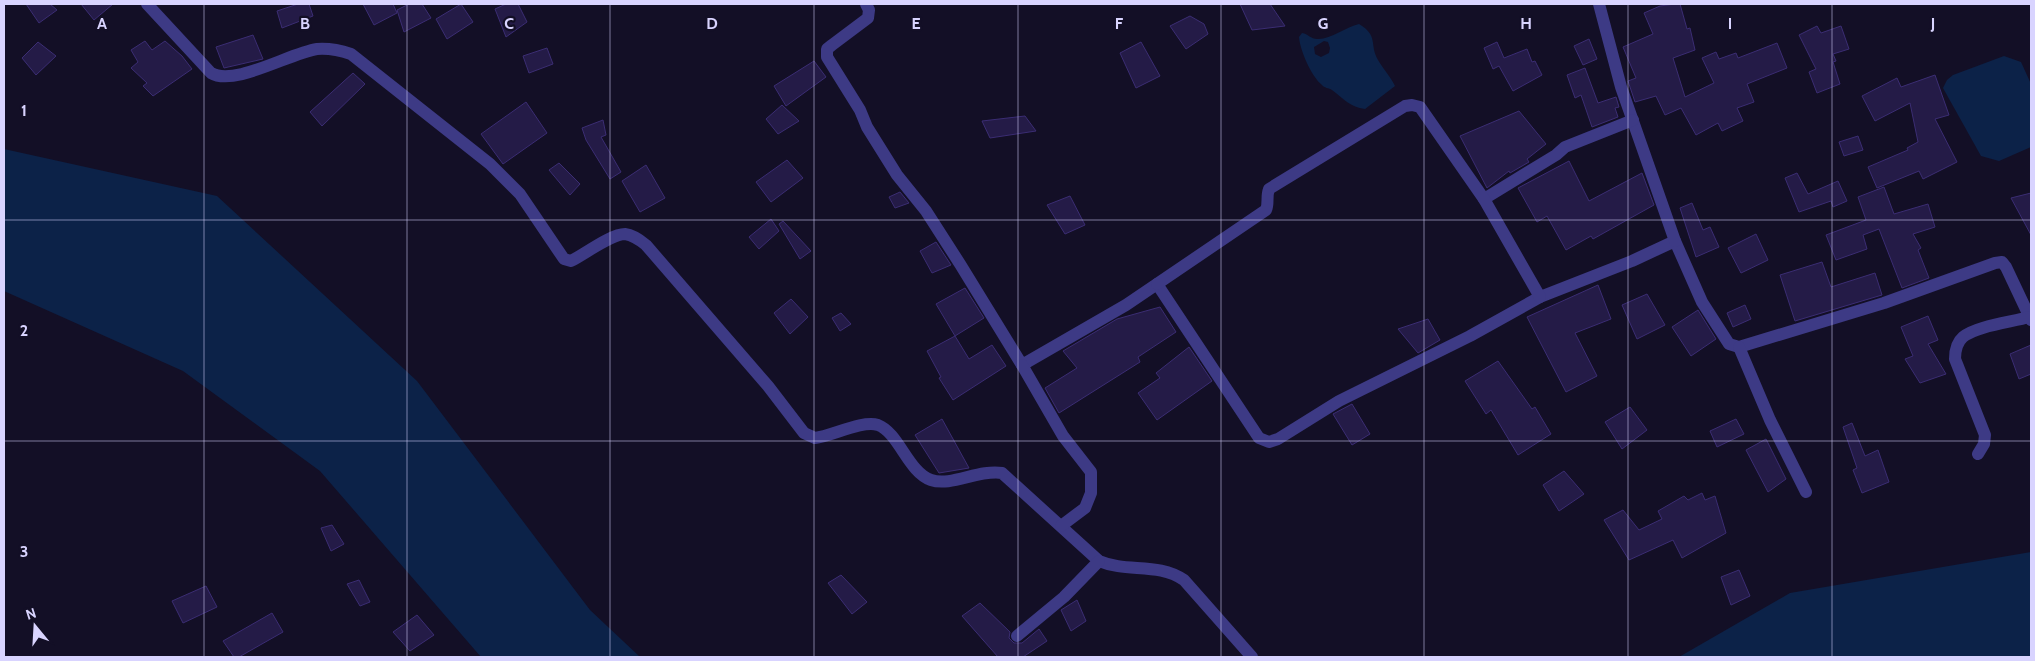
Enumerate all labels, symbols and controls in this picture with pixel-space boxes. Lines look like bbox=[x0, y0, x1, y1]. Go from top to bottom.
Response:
text: A bbox=[97, 14, 107, 33]
text: B bbox=[300, 14, 310, 33]
text: C bbox=[504, 14, 514, 33]
text: D bbox=[706, 14, 718, 33]
text: E bbox=[911, 14, 921, 33]
text: F bbox=[1115, 14, 1124, 33]
text: G bbox=[1318, 14, 1328, 33]
text: H bbox=[1520, 14, 1532, 33]
text: I bbox=[1728, 14, 1732, 33]
text: J bbox=[1930, 14, 1935, 33]
text: 1 bbox=[21, 101, 27, 120]
text: 2 bbox=[20, 321, 28, 340]
text: 3 bbox=[20, 542, 28, 561]
north arrow bbox=[10, 601, 60, 651]
text: N bbox=[23, 604, 38, 624]

